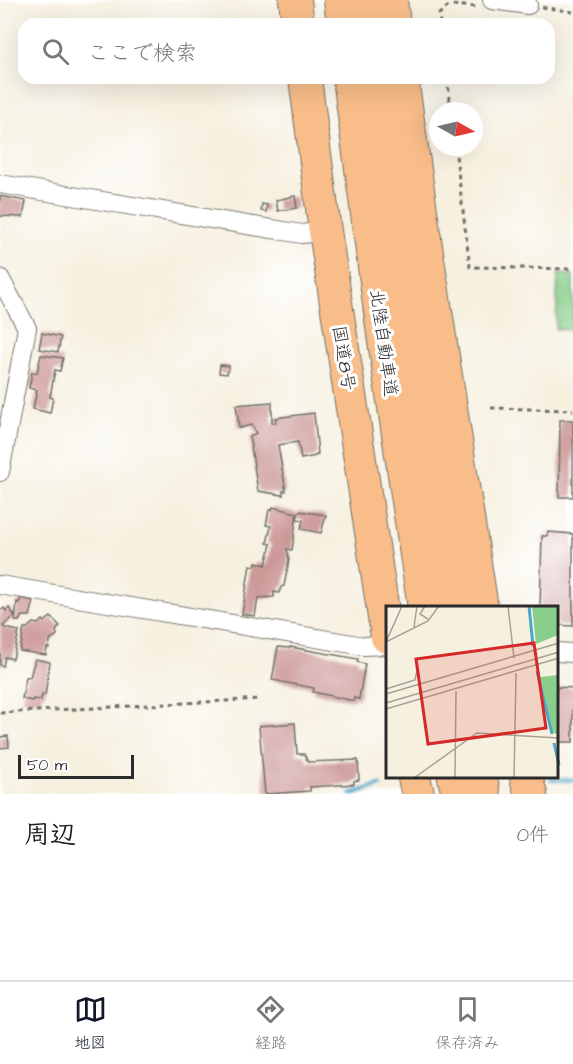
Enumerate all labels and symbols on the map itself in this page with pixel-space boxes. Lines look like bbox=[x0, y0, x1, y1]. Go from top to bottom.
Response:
north arrow bbox=[429, 102, 483, 156]
street label: 北陸自動車道 bbox=[364, 288, 403, 398]
street label: 国道8号 bbox=[326, 324, 361, 392]
inset map bbox=[386, 606, 558, 779]
scale bar bbox=[18, 752, 134, 780]

